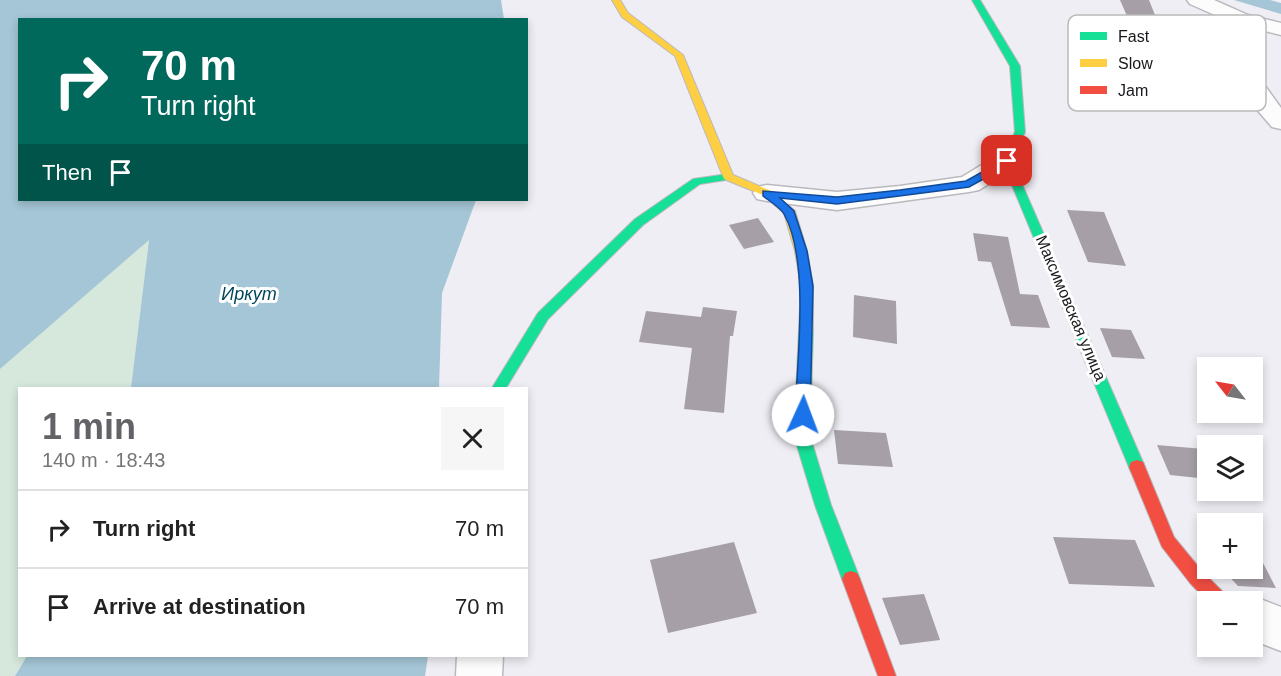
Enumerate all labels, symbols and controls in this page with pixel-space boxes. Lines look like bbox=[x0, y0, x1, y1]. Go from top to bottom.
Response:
legend bbox=[1068, 15, 1266, 111]
text: Fast bbox=[1118, 28, 1150, 45]
icon: right bbox=[42, 42, 120, 120]
text: 70 m bbox=[141, 42, 237, 89]
text: Slow bbox=[1118, 55, 1153, 72]
text: Jam bbox=[1118, 82, 1148, 99]
text: Turn right bbox=[141, 91, 256, 121]
pin bbox=[981, 135, 1032, 186]
icon: arrive bbox=[990, 144, 1023, 177]
icon: arrive bbox=[104, 156, 137, 189]
text: Then bbox=[42, 160, 92, 185]
street label: Максимовская улица bbox=[1033, 233, 1109, 383]
water label: Иркут bbox=[221, 284, 277, 304]
north arrow bbox=[1197, 357, 1263, 423]
map controls bbox=[1197, 357, 1263, 657]
position arrow bbox=[771, 383, 835, 447]
text: 1 min bbox=[42, 406, 136, 447]
button: close bbox=[441, 407, 504, 470]
button: layers bbox=[1197, 435, 1263, 501]
text: 140 m · 18:43 bbox=[42, 449, 165, 471]
icon: right bbox=[42, 513, 75, 546]
button: + bbox=[1197, 513, 1263, 579]
text: Turn right bbox=[93, 516, 195, 541]
text: 70 m bbox=[455, 516, 504, 541]
icon: arrive bbox=[42, 591, 75, 624]
button: − bbox=[1197, 591, 1263, 657]
text: Arrive at destination bbox=[93, 594, 306, 619]
text: 70 m bbox=[455, 594, 504, 619]

